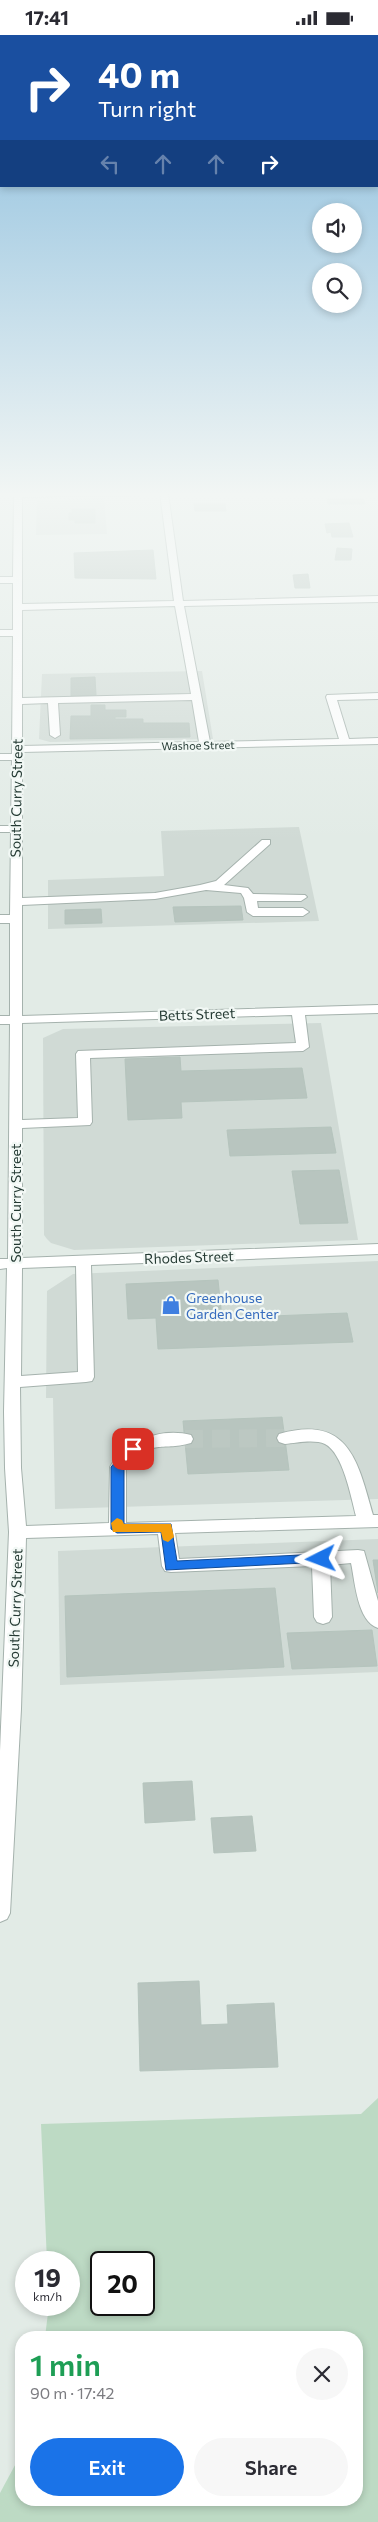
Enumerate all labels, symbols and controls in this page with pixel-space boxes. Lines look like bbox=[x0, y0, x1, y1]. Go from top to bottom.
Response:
text: 17:41 bbox=[25, 6, 69, 29]
text: 40 m bbox=[98, 52, 180, 95]
icon: right bbox=[15, 55, 80, 120]
text: Turn right bbox=[98, 95, 196, 122]
icon: left bbox=[96, 150, 124, 178]
icon: ahead bbox=[149, 150, 177, 178]
icon: ahead bbox=[202, 150, 230, 178]
icon: right bbox=[255, 150, 283, 178]
map controls bbox=[312, 203, 362, 313]
button: sound bbox=[312, 203, 362, 253]
button: search bbox=[312, 263, 362, 313]
street label: South Curry Street bbox=[6, 738, 26, 858]
street label: Washoe Street bbox=[161, 738, 235, 752]
street label: Betts Street bbox=[159, 1004, 236, 1024]
street label: South Curry Street bbox=[7, 1143, 24, 1262]
street label: Rhodes Street bbox=[144, 1247, 234, 1267]
place label: Greenhouse Garden Center bbox=[186, 1289, 279, 1322]
shop icon: Greenhouse Garden Center bbox=[160, 1294, 182, 1316]
pin bbox=[112, 1428, 154, 1470]
icon: arrive bbox=[119, 1435, 147, 1463]
position arrow bbox=[294, 1532, 346, 1584]
street label: South Curry Street bbox=[4, 1548, 26, 1668]
speed limit sign: 20 bbox=[90, 2251, 155, 2316]
text: 19 bbox=[34, 2262, 61, 2292]
text: km/h bbox=[33, 2289, 62, 2303]
text: 1 min bbox=[30, 2345, 101, 2382]
button: close bbox=[296, 2348, 348, 2400]
text: 90 m · 17:42 bbox=[30, 2383, 114, 2402]
button: Exit bbox=[30, 2438, 184, 2496]
button: Share bbox=[194, 2438, 348, 2496]

